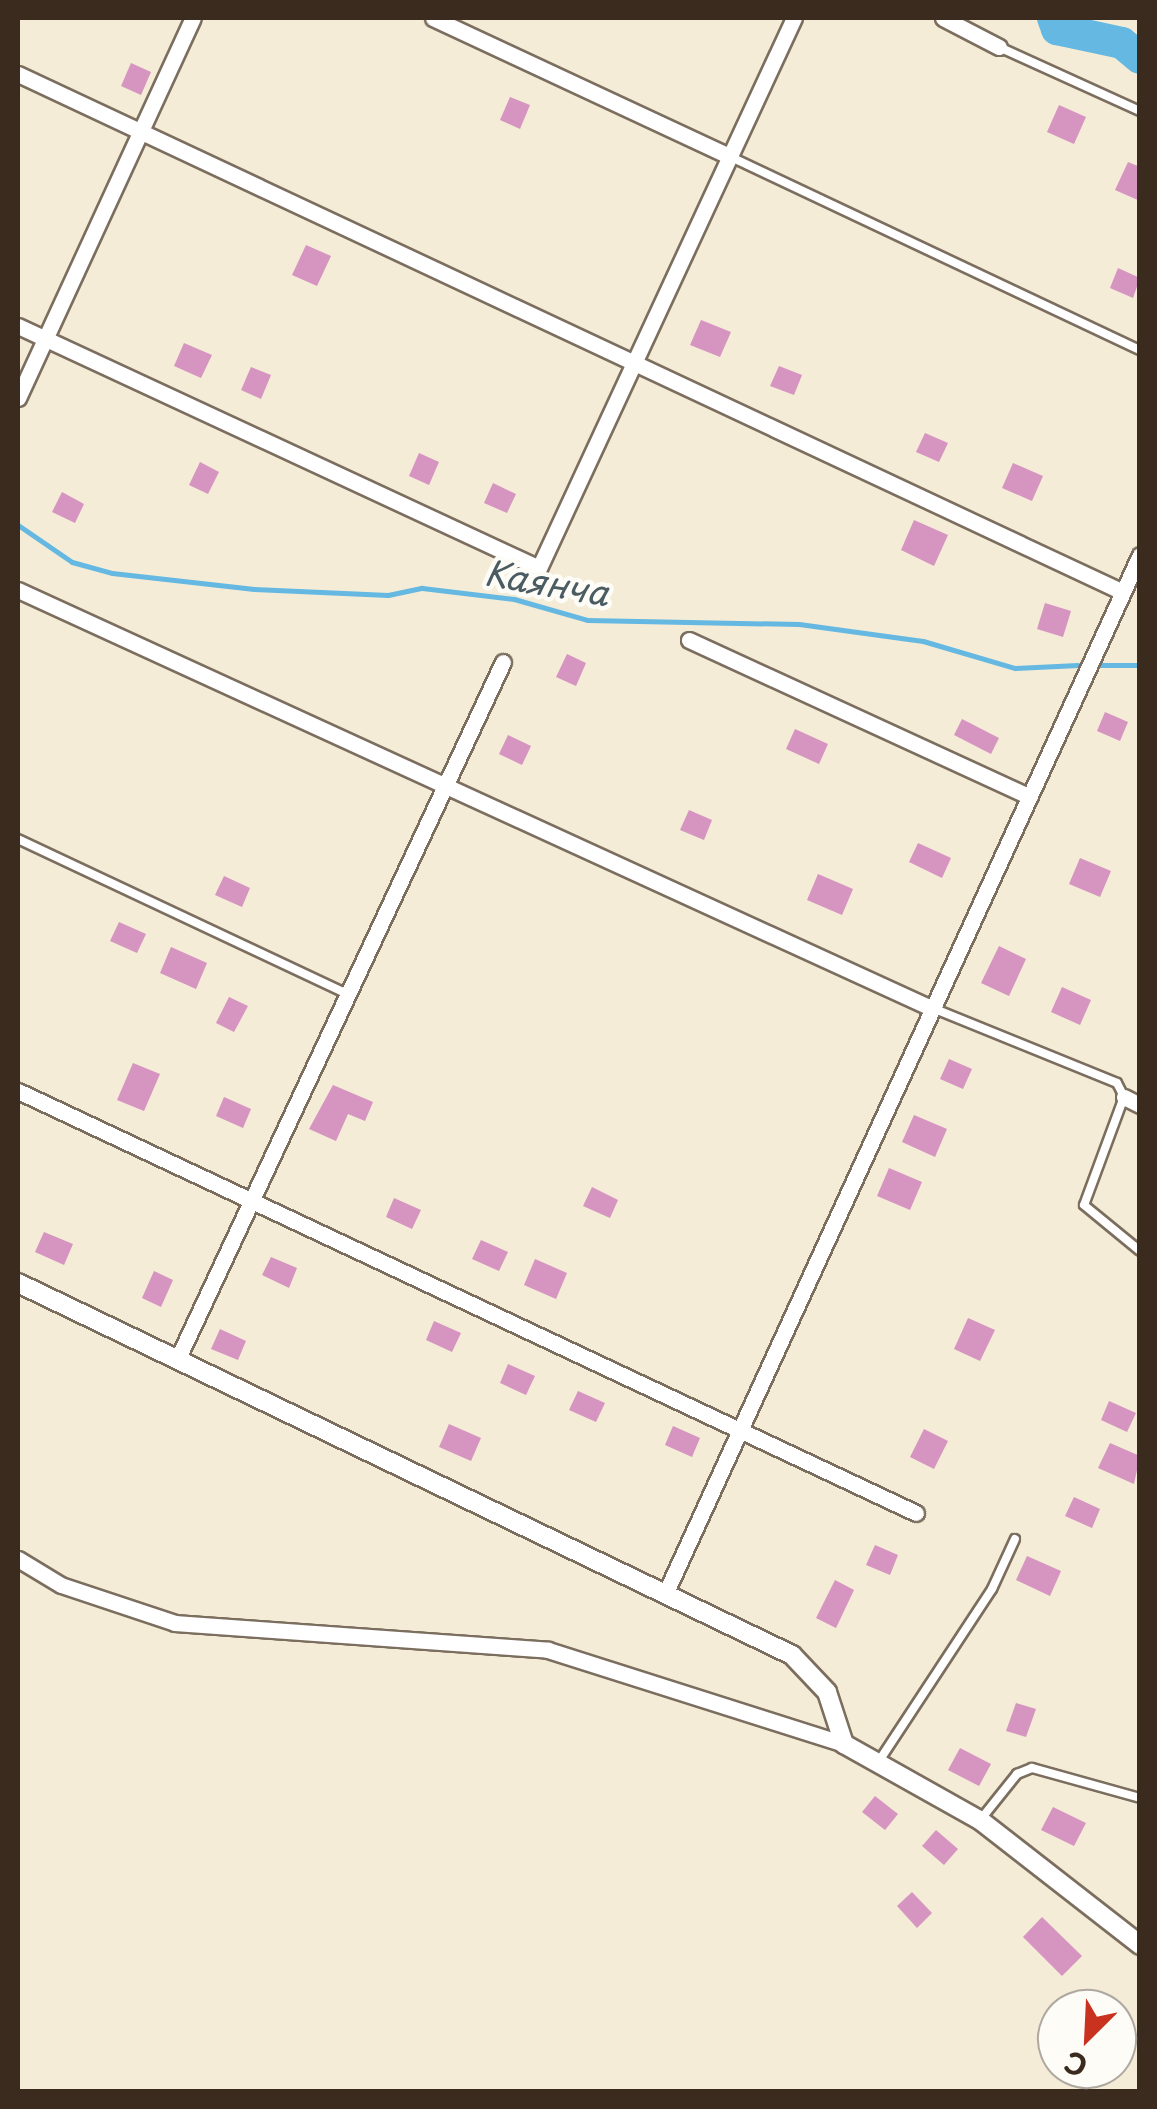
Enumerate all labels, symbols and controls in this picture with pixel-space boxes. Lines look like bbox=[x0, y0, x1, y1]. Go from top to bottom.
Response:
water label: Каянча bbox=[482, 550, 612, 614]
north arrow bbox=[1037, 1989, 1137, 2089]
text: С bbox=[1057, 2041, 1094, 2089]

